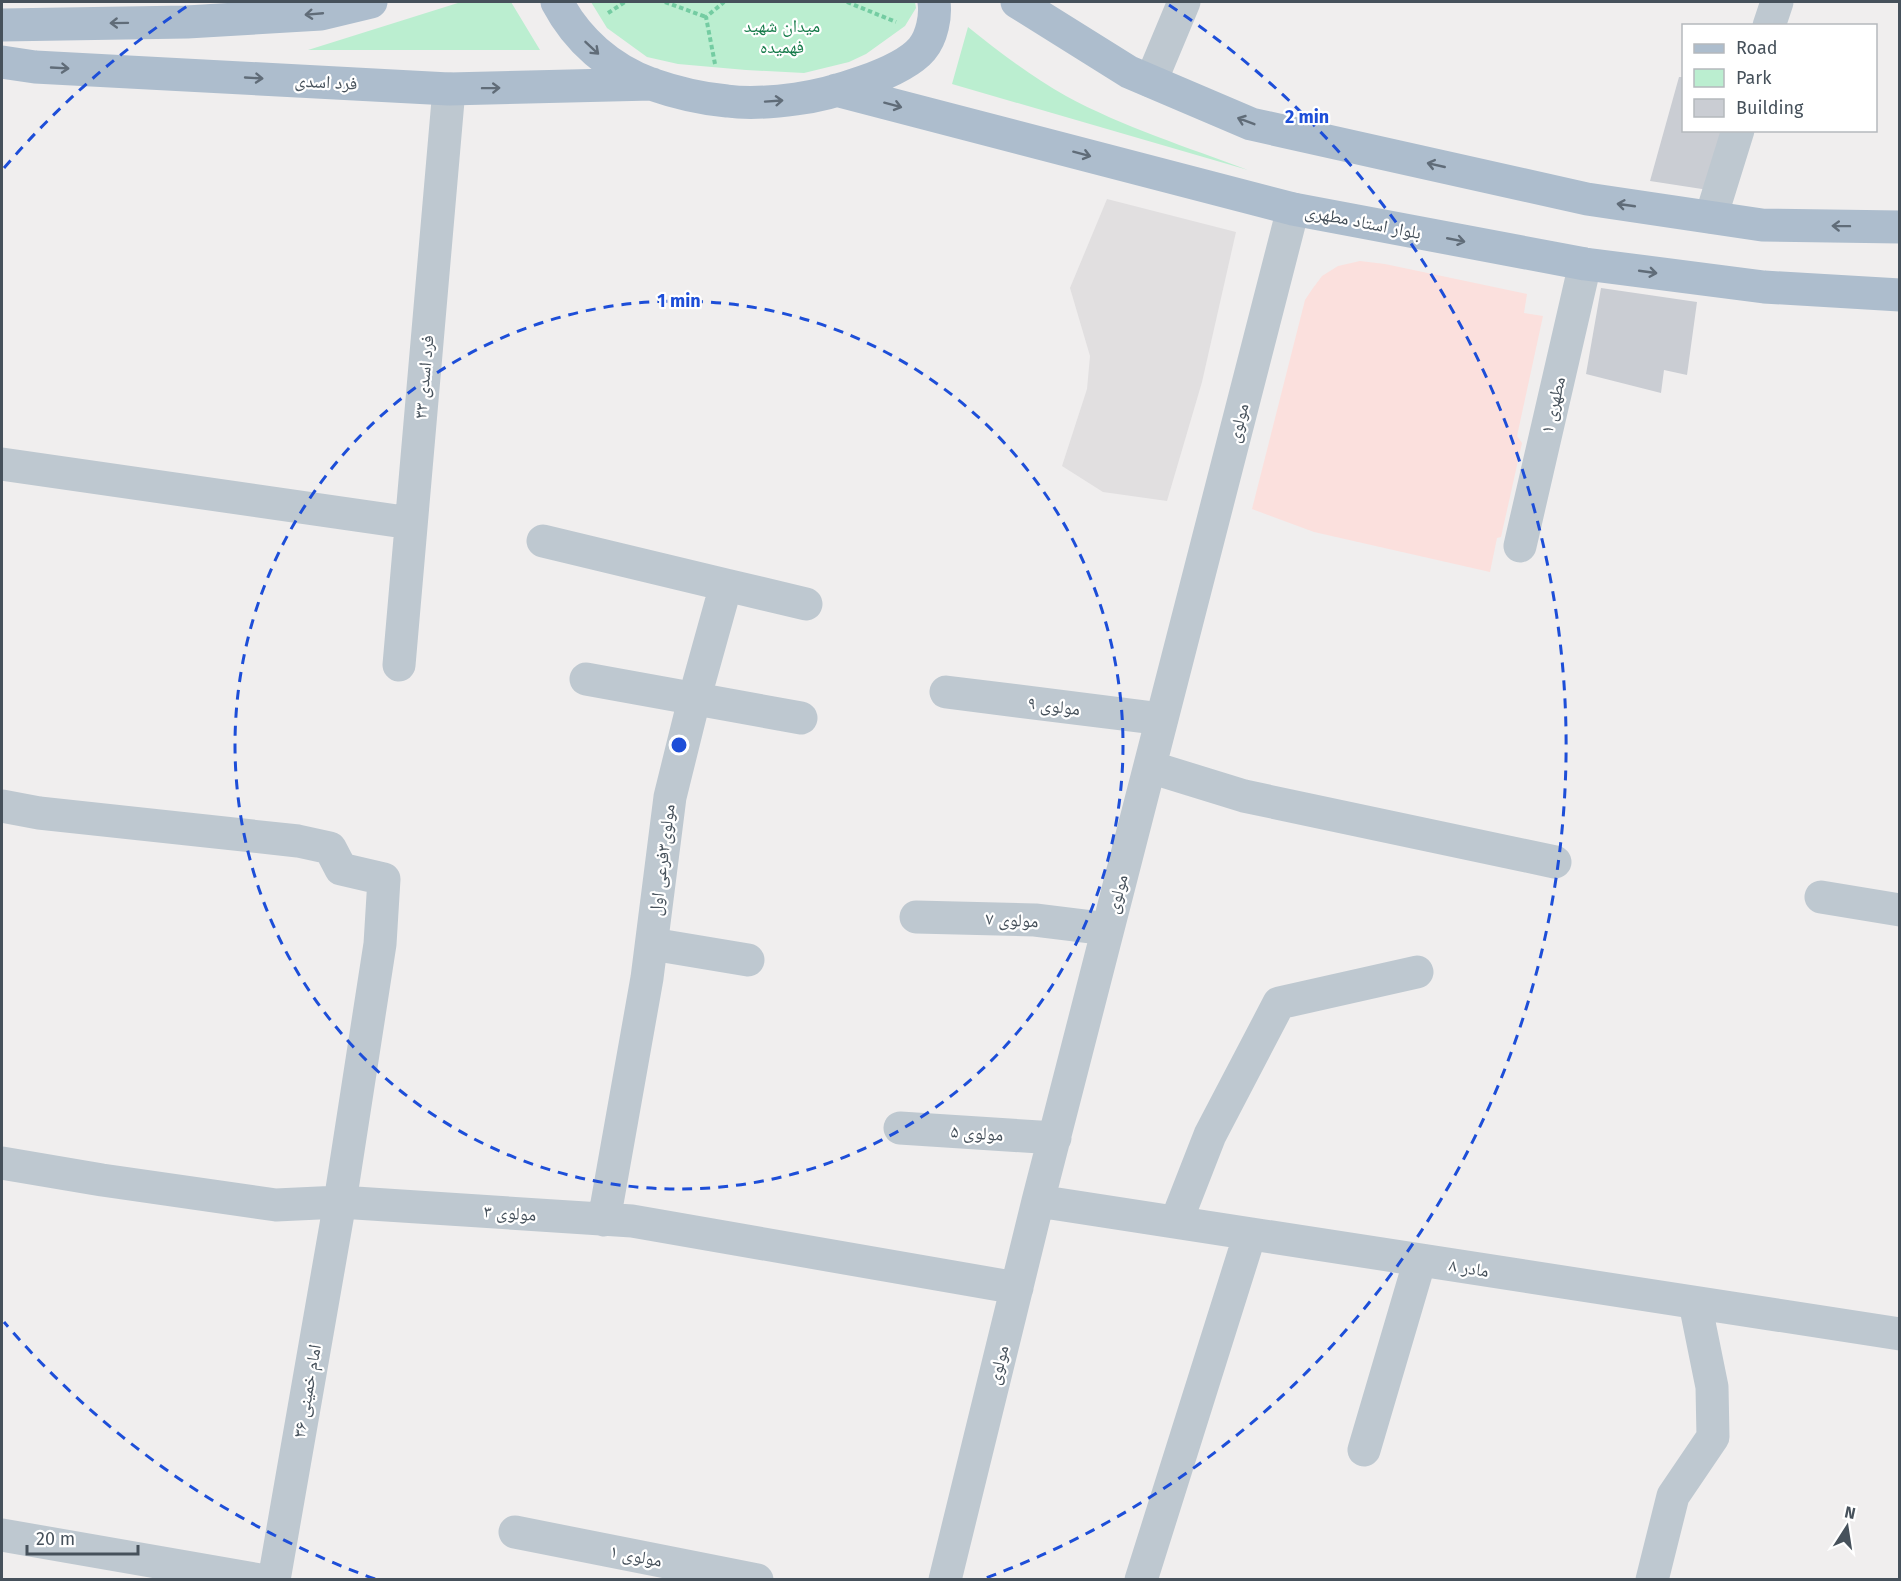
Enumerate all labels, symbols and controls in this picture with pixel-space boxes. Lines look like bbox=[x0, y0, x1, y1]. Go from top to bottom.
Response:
one-way arrow bbox=[305, 9, 324, 20]
park label: میدان شهید فهمیده bbox=[744, 15, 820, 58]
one-way arrow bbox=[110, 17, 130, 29]
legend bbox=[1682, 24, 1877, 132]
text: Road bbox=[1736, 37, 1778, 59]
one-way arrow bbox=[584, 41, 599, 55]
one-way arrow bbox=[49, 63, 69, 74]
text: Park bbox=[1736, 67, 1772, 89]
street label: فرد اسدی bbox=[294, 69, 358, 95]
one-way arrow bbox=[244, 73, 264, 84]
one-way arrow bbox=[481, 82, 501, 94]
one-way arrow bbox=[764, 95, 784, 106]
text: Building bbox=[1736, 97, 1804, 119]
one-way arrow bbox=[883, 99, 902, 111]
text: 2 min bbox=[1285, 106, 1329, 128]
one-way arrow bbox=[1237, 115, 1256, 126]
one-way arrow bbox=[1072, 149, 1091, 160]
one-way arrow bbox=[1426, 159, 1446, 170]
one-way arrow bbox=[1617, 199, 1637, 210]
street label: بلوار استاد مطهری bbox=[1303, 200, 1423, 244]
one-way arrow bbox=[1832, 220, 1852, 232]
one-way arrow bbox=[1445, 234, 1465, 245]
one-way arrow bbox=[1638, 267, 1657, 278]
text: 1 min bbox=[657, 290, 701, 312]
street label: فرد اسدی ۳۳ bbox=[409, 334, 439, 420]
street label: مطهری ۱ bbox=[1536, 374, 1570, 436]
street label: مولوی bbox=[1222, 401, 1254, 445]
street label: مولوی ۹ bbox=[1026, 692, 1082, 720]
centre of rings bbox=[669, 735, 689, 755]
street label: مولوی۳فرعی اول bbox=[644, 803, 680, 917]
street label: مولوی bbox=[1101, 872, 1133, 916]
street label: مولوی ۷ bbox=[985, 908, 1039, 932]
street label: مولوی ۵ bbox=[950, 1120, 1004, 1146]
street label: مولوی ۳ bbox=[483, 1200, 537, 1226]
street label: مادر ۸ bbox=[1448, 1254, 1490, 1282]
street label: امام خمینی ۳۶ bbox=[288, 1343, 327, 1440]
street label: مولوی bbox=[982, 1343, 1014, 1387]
north arrow bbox=[1817, 1497, 1877, 1557]
text: N bbox=[1843, 1502, 1857, 1523]
scale bar bbox=[27, 1518, 138, 1556]
text: 20 m bbox=[36, 1528, 75, 1550]
street label: مولوی ۱ bbox=[608, 1540, 664, 1572]

